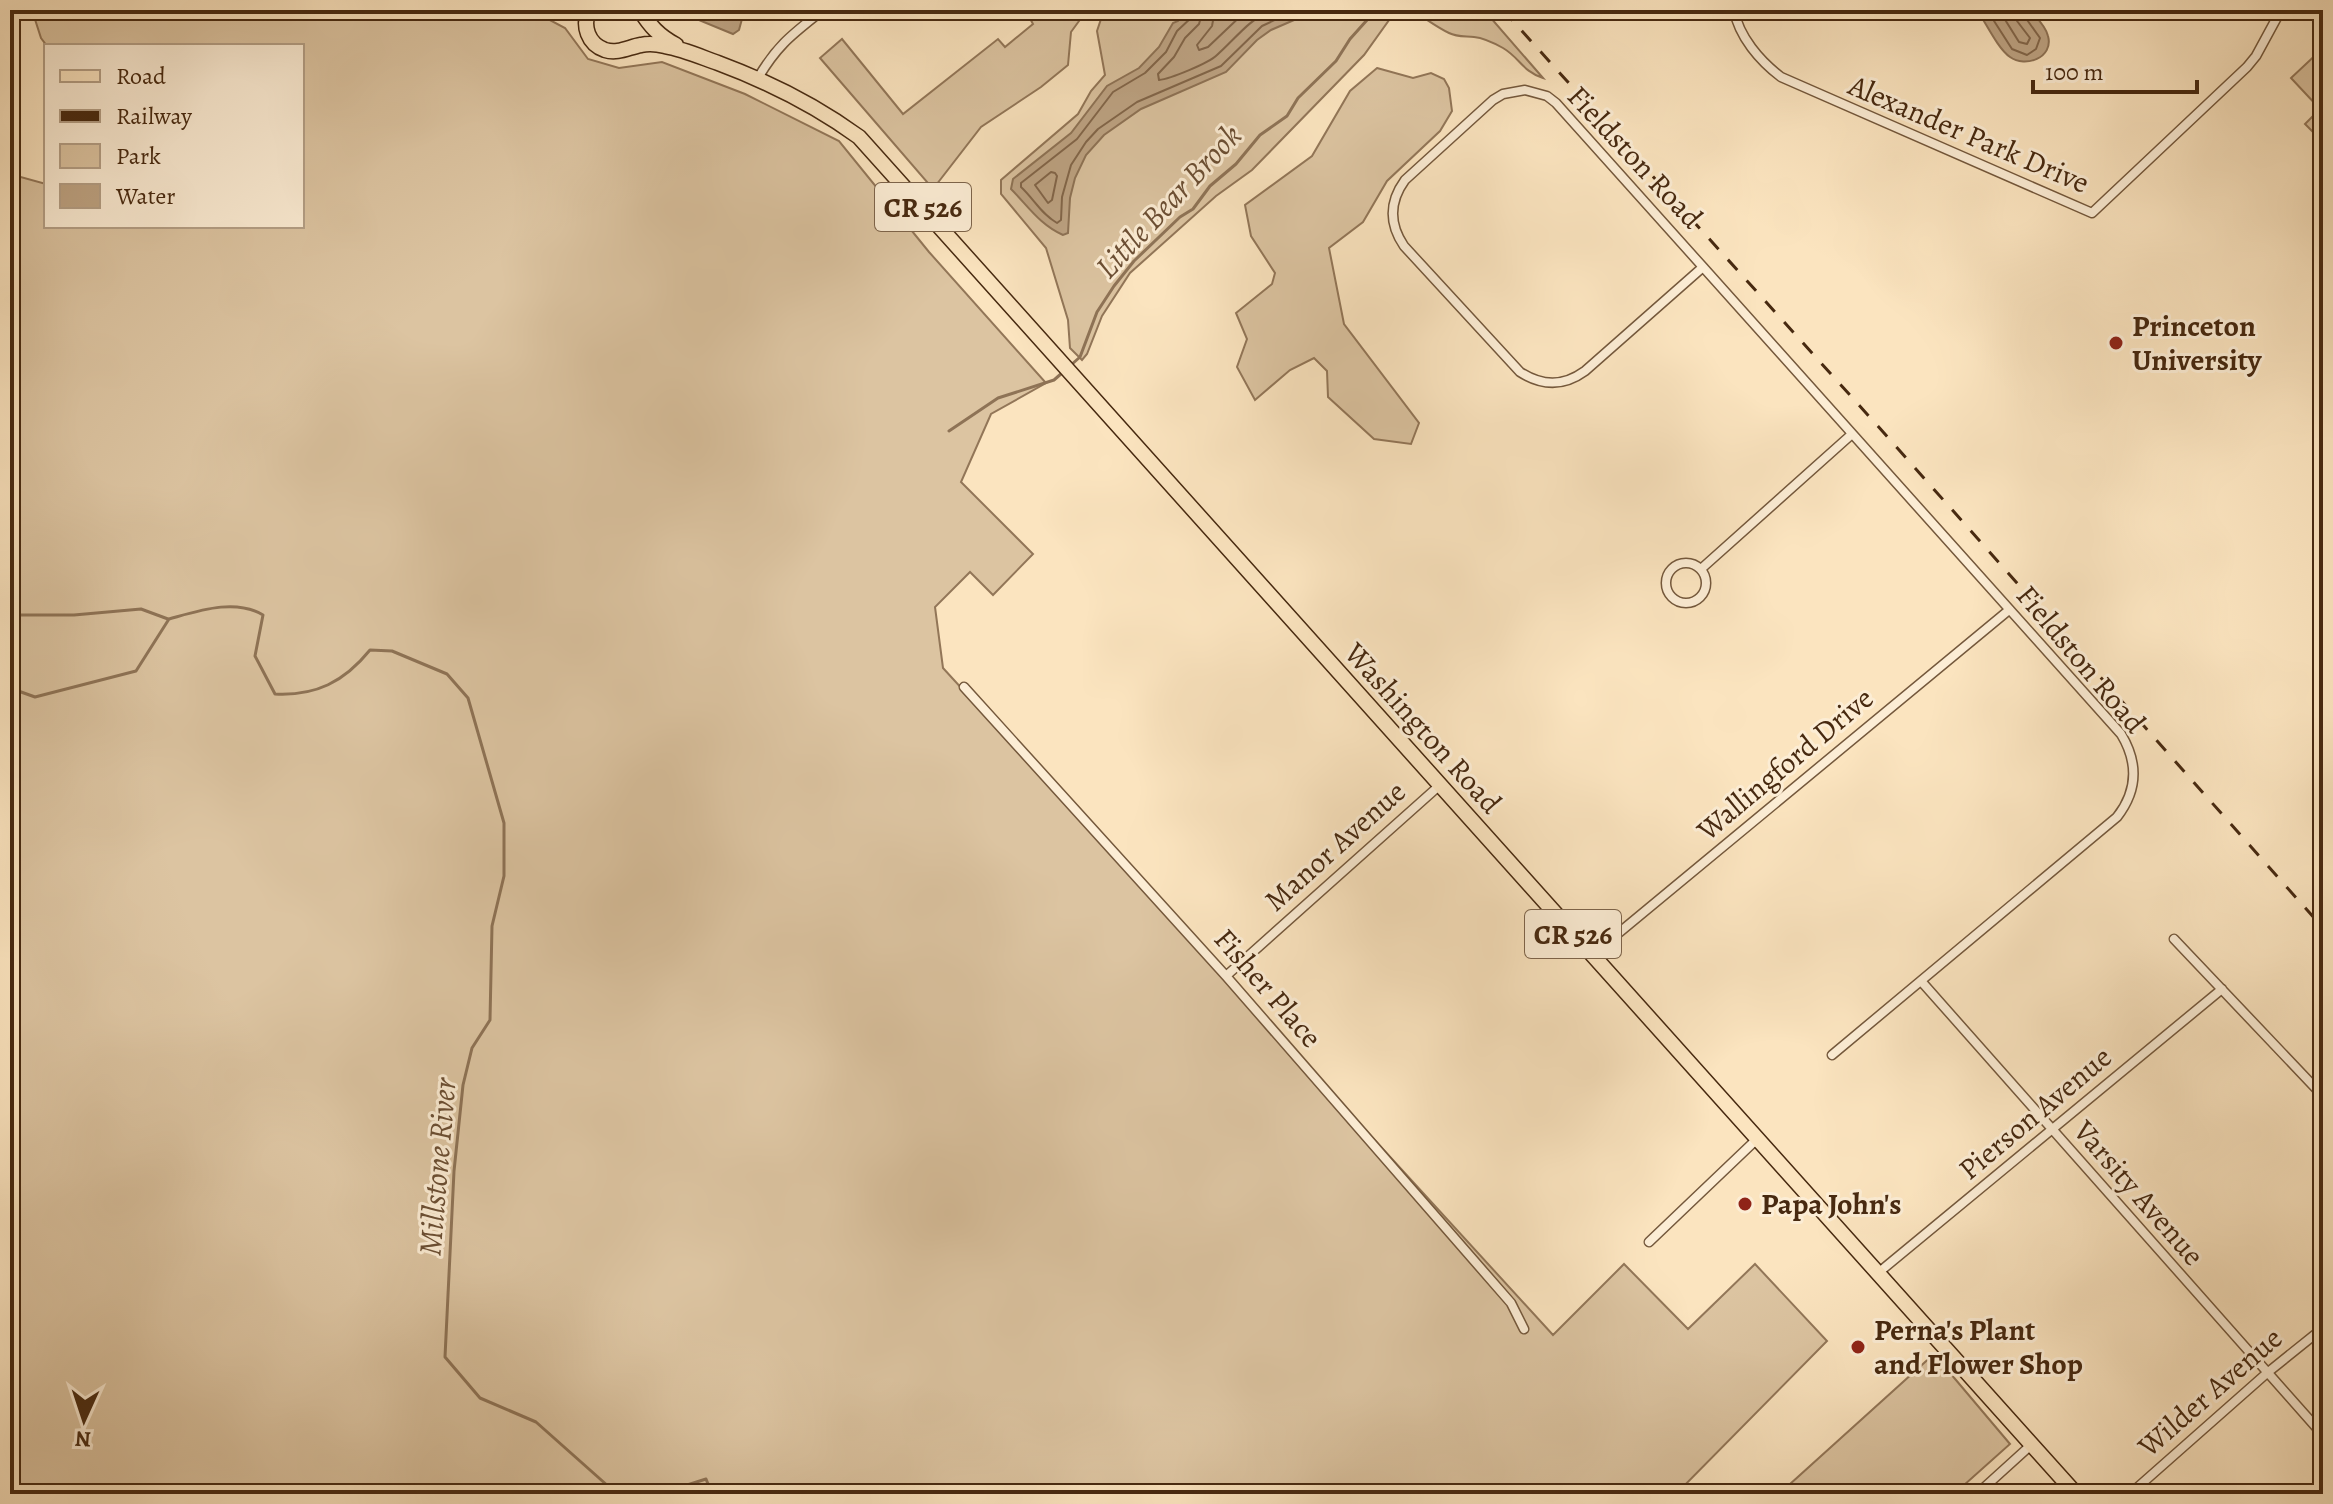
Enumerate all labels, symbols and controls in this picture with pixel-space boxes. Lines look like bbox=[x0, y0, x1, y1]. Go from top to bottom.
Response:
legend bbox=[44, 44, 304, 228]
scale bar bbox=[2033, 44, 2197, 94]
text: 100 m bbox=[2045, 56, 2104, 88]
text: Road bbox=[116, 60, 166, 92]
street label: Alexander Park Drive bbox=[1842, 65, 2095, 203]
street label: Fieldston Road bbox=[1558, 77, 1712, 238]
text: Railway bbox=[116, 100, 192, 132]
water label: Little Bear Brook bbox=[1085, 114, 1251, 288]
text: Park bbox=[116, 140, 161, 172]
text: Water bbox=[115, 180, 176, 212]
road number: CR 526 bbox=[875, 183, 971, 231]
place label: Princeton University bbox=[2132, 306, 2263, 380]
marker: Princeton University bbox=[2107, 334, 2125, 352]
street label: Fieldston Road bbox=[2007, 576, 2155, 742]
street label: Washington Road bbox=[1335, 633, 1511, 823]
street label: Wallingford Drive bbox=[1688, 678, 1882, 850]
street label: Manor Avenue bbox=[1256, 772, 1414, 920]
road number: CR 526 bbox=[1525, 910, 1621, 958]
street label: Fisher Place bbox=[1205, 920, 1331, 1056]
street label: Pierson Avenue bbox=[1950, 1037, 2120, 1189]
water label: Millstone River bbox=[407, 1076, 467, 1258]
street label: Varsity Avenue bbox=[2064, 1111, 2213, 1274]
place label: Papa John's bbox=[1761, 1184, 1901, 1224]
marker: Papa John's bbox=[1736, 1195, 1754, 1213]
place label: Perna's Plant and Flower Shop bbox=[1874, 1310, 2083, 1384]
street label: Wilder Avenue bbox=[2129, 1318, 2291, 1466]
marker: Perna's Plant and Flower Shop bbox=[1849, 1338, 1867, 1356]
north arrow bbox=[44, 1380, 124, 1460]
text: N bbox=[74, 1424, 92, 1454]

